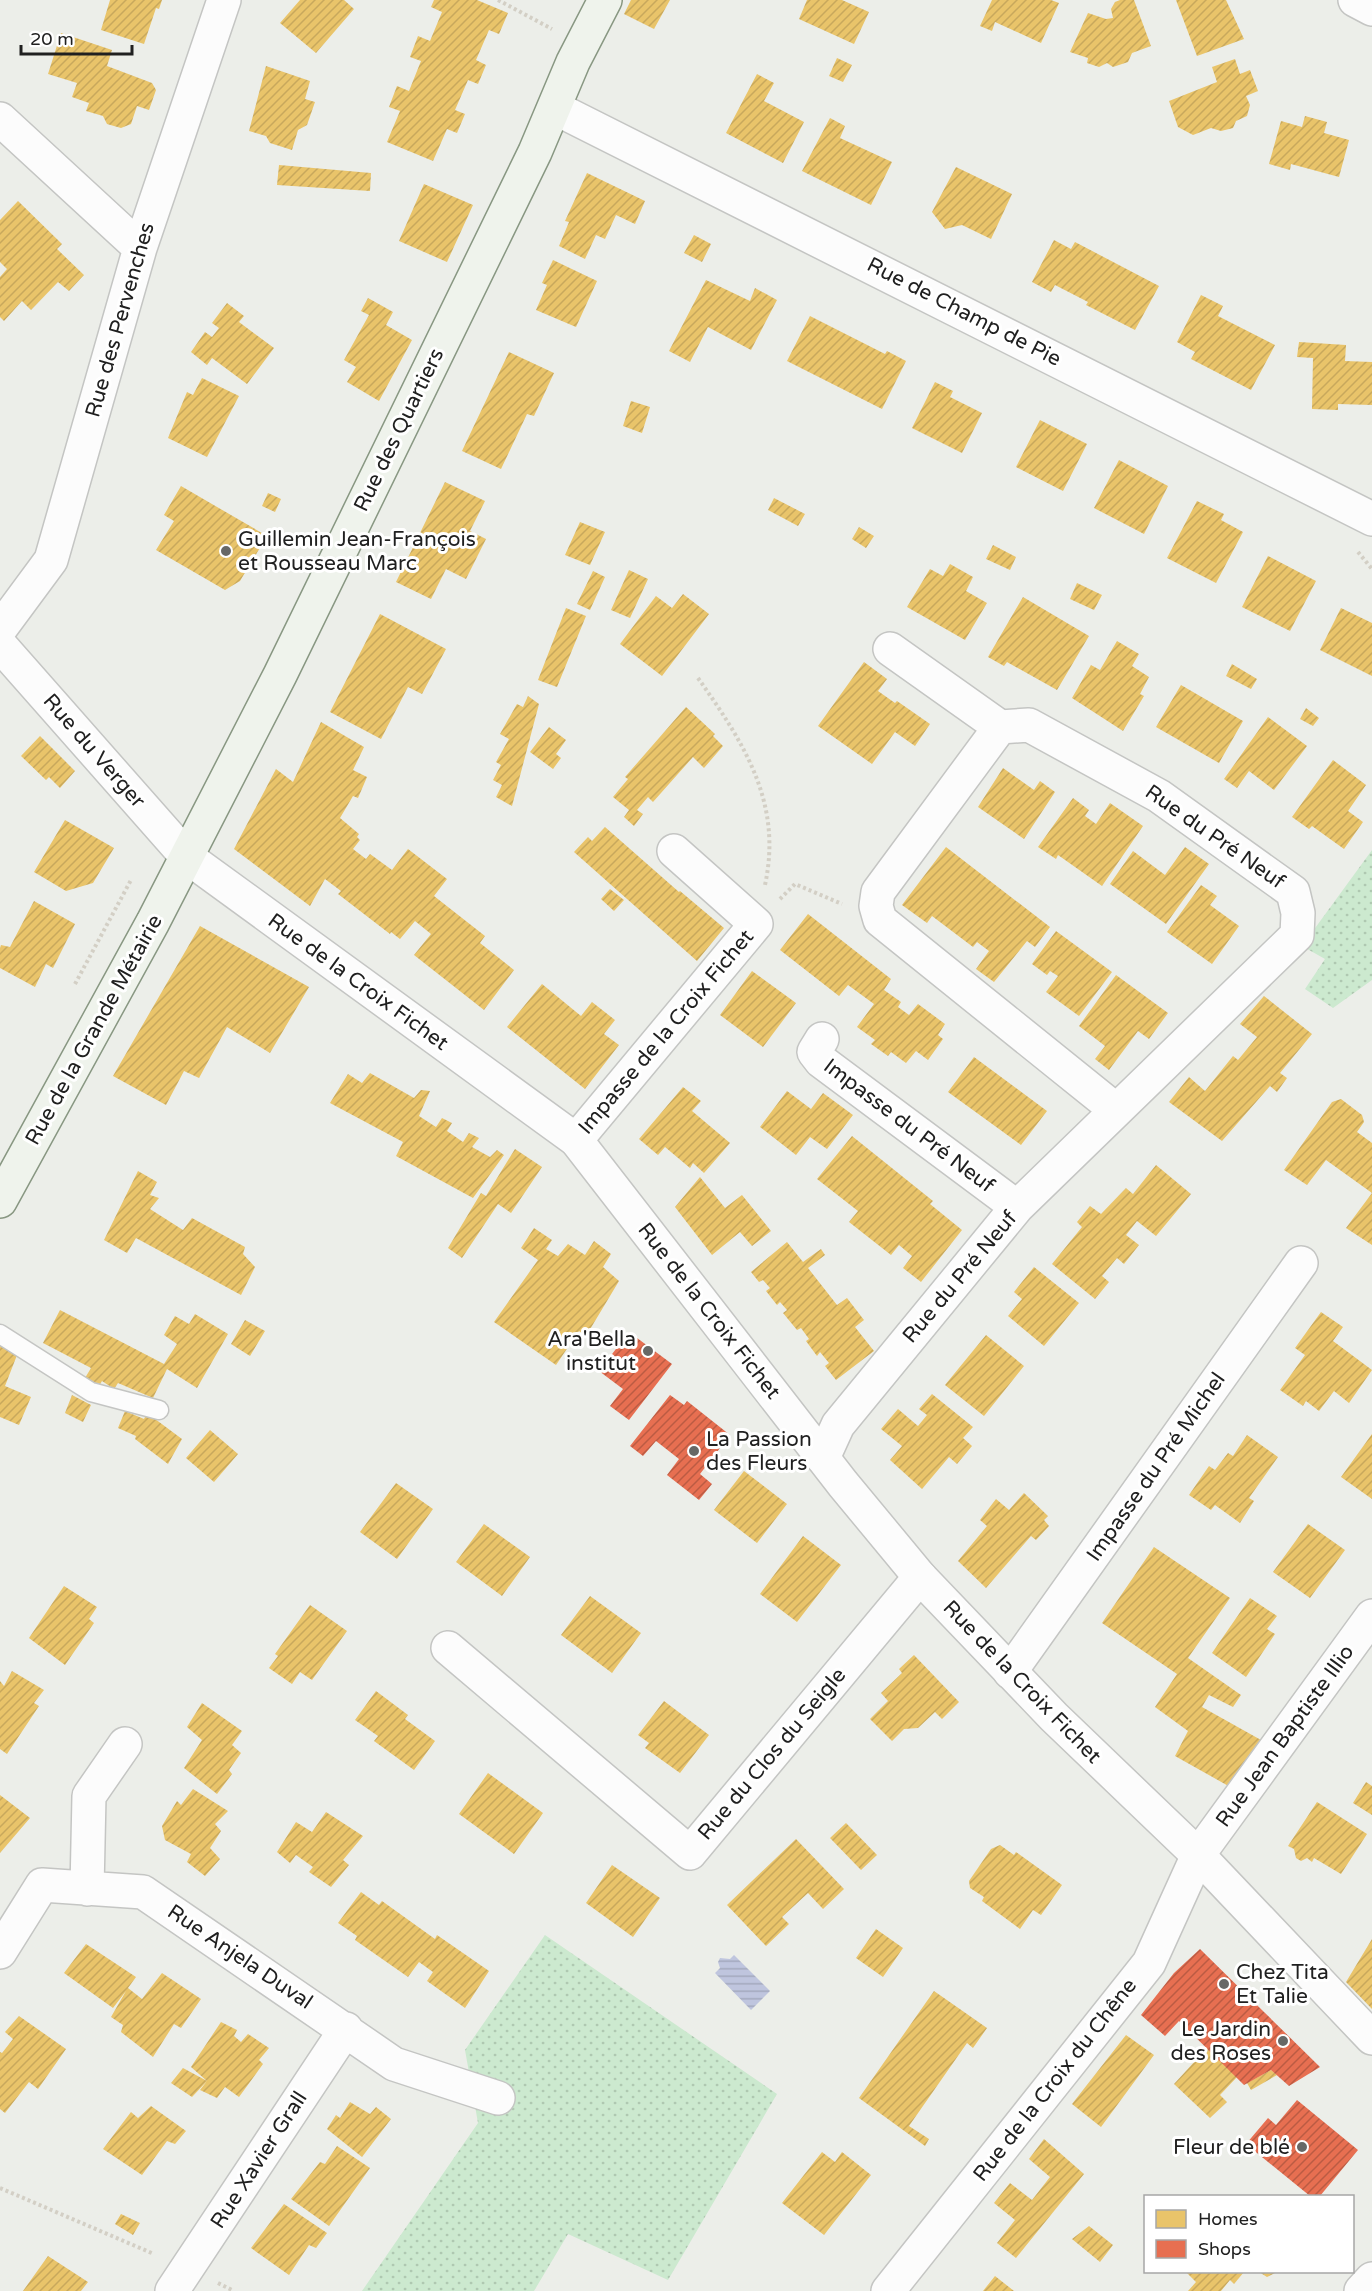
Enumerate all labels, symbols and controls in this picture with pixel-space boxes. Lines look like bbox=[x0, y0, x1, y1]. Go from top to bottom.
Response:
scale bar bbox=[21, 18, 132, 56]
text: 20 m bbox=[30, 28, 74, 50]
street label: Rue des Pervenches bbox=[80, 220, 160, 420]
street label: Rue de Champ de Pie bbox=[863, 252, 1065, 372]
street label: Rue des Quartiers bbox=[349, 344, 449, 516]
place label: Guillemin Jean-François et Rousseau Marc bbox=[238, 527, 476, 576]
marker: Guillemin Jean-François et Rousseau Marc bbox=[219, 544, 233, 558]
street label: Rue du Verger bbox=[38, 689, 150, 813]
street label: Rue du Pré Neuf bbox=[1140, 779, 1290, 895]
street label: Rue de la Croix Fichet bbox=[263, 908, 453, 1056]
street label: Rue de la Grande Métairie bbox=[20, 910, 168, 1150]
street label: Impasse de la Croix Fichet bbox=[573, 925, 759, 1139]
street label: Impasse du Pré Neuf bbox=[819, 1054, 999, 1198]
street label: Rue du Pré Neuf bbox=[897, 1206, 1023, 1348]
street label: Rue de la Croix Fichet bbox=[632, 1218, 786, 1404]
place label: Ara'Bella institut bbox=[547, 1327, 636, 1376]
marker: Ara'Bella institut bbox=[641, 1344, 655, 1358]
street label: Impasse du Pré Michel bbox=[1081, 1368, 1231, 1566]
place label: La Passion des Fleurs bbox=[706, 1427, 812, 1476]
marker: La Passion des Fleurs bbox=[687, 1444, 701, 1458]
street label: Rue de la Croix Fichet bbox=[938, 1595, 1106, 1769]
street label: Rue Jean Baptiste Illio bbox=[1211, 1640, 1359, 1832]
street label: Rue du Clos du Seigle bbox=[693, 1663, 851, 1845]
street label: Rue Anjela Duval bbox=[163, 1899, 317, 2015]
place label: Chez Tita Et Talie bbox=[1236, 1960, 1329, 2009]
street label: Rue de la Croix du Chêne bbox=[968, 1973, 1142, 2186]
marker: Chez Tita Et Talie bbox=[1217, 1977, 1231, 1991]
place label: Le Jardin des Roses bbox=[1171, 2017, 1271, 2066]
marker: Le Jardin des Roses bbox=[1276, 2034, 1290, 2048]
street label: Rue Xavier Grall bbox=[205, 2087, 313, 2233]
place label: Fleur de blé bbox=[1173, 2135, 1290, 2160]
marker: Fleur de blé bbox=[1295, 2140, 1309, 2154]
legend bbox=[1144, 2195, 1354, 2273]
text: Homes bbox=[1198, 2208, 1258, 2230]
text: Shops bbox=[1198, 2238, 1251, 2260]

